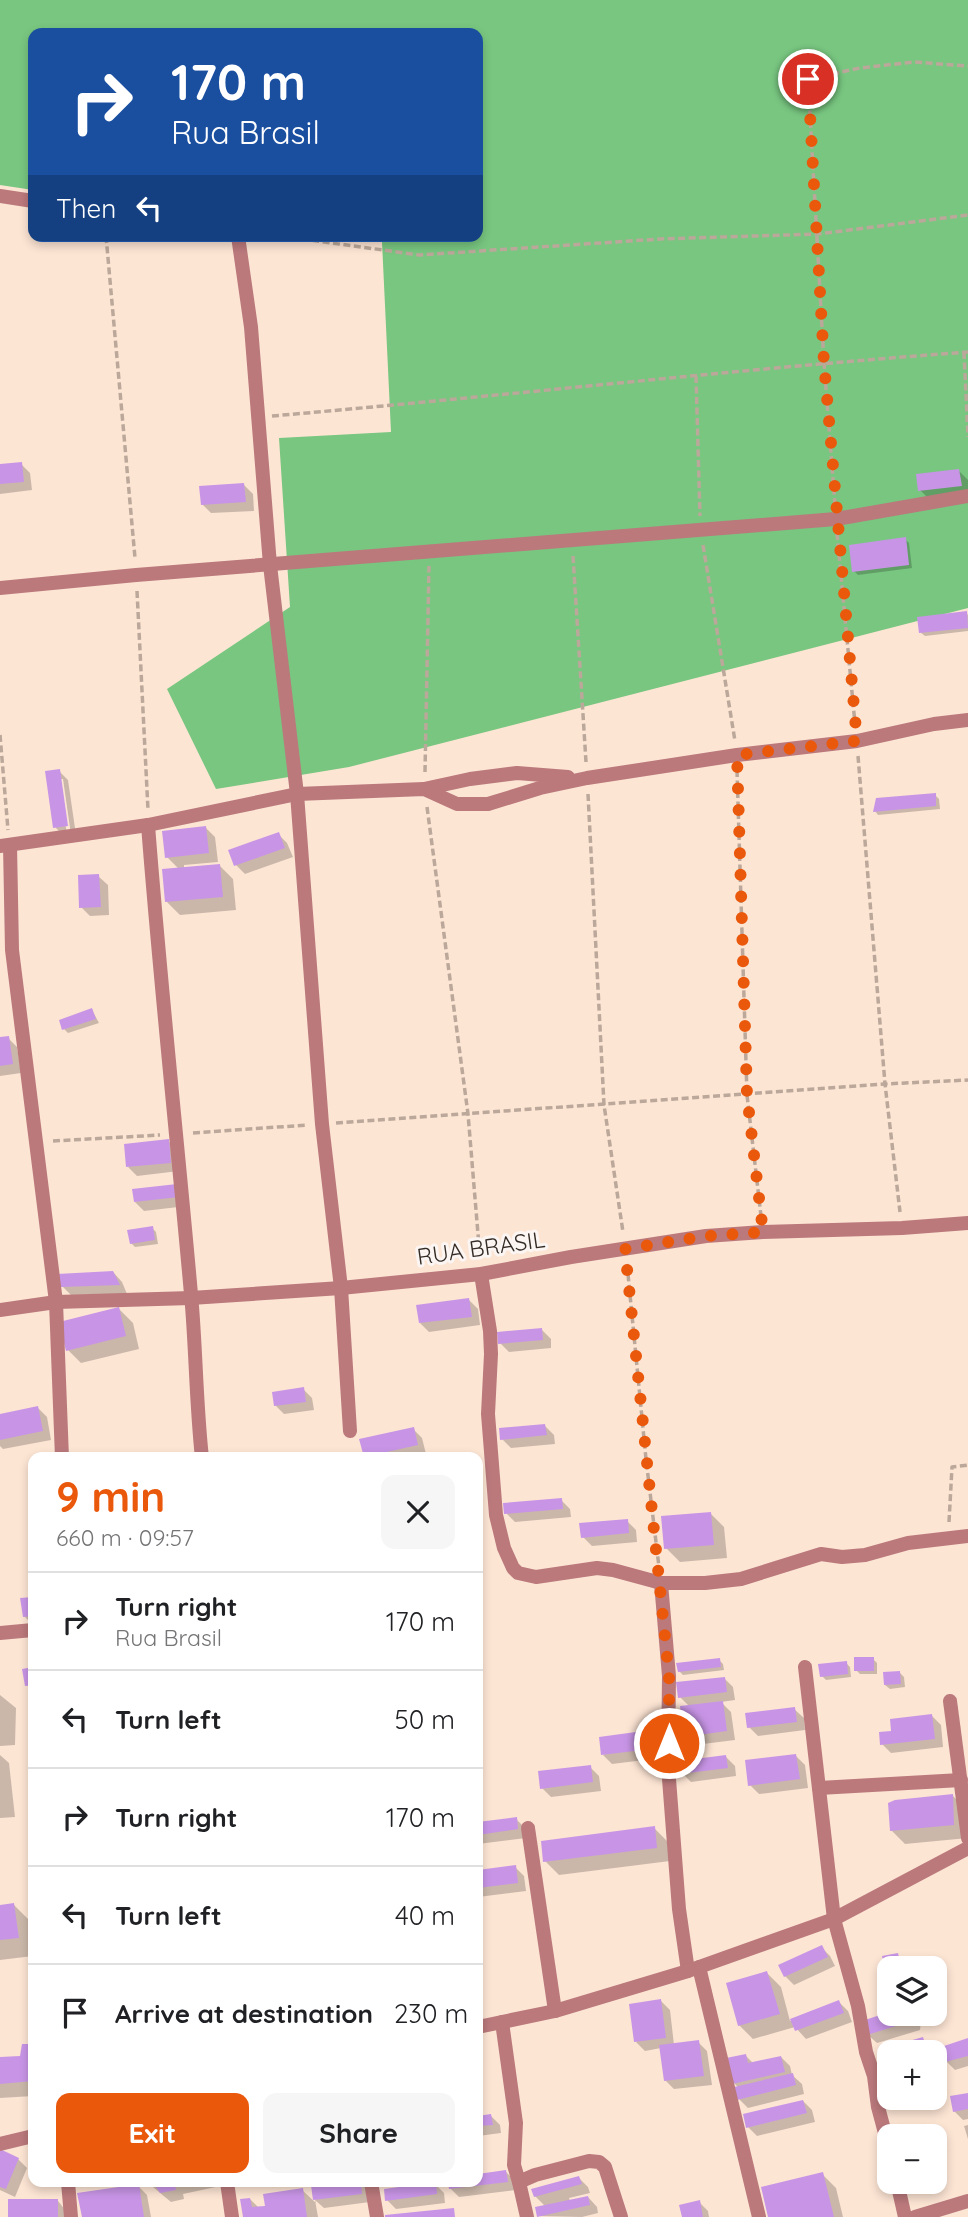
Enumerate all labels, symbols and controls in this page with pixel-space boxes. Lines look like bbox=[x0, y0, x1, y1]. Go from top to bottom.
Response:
pin bbox=[778, 49, 838, 109]
text: 170 m bbox=[171, 51, 306, 112]
icon: right bbox=[56, 56, 147, 147]
icon: arrive bbox=[789, 60, 827, 98]
text: Rua Brasil bbox=[171, 112, 320, 152]
icon: left bbox=[130, 189, 168, 227]
text: Then bbox=[56, 192, 116, 225]
street label: RUA BRASIL bbox=[415, 1224, 547, 1271]
text: 9 min bbox=[56, 1470, 165, 1523]
button: close bbox=[381, 1475, 455, 1549]
text: 660 m · 09:57 bbox=[56, 1523, 194, 1552]
text: Turn right bbox=[115, 1590, 237, 1623]
icon: right bbox=[56, 1602, 94, 1640]
text: 170 m bbox=[386, 1605, 455, 1638]
text: Rua Brasil bbox=[115, 1623, 222, 1652]
icon: left bbox=[56, 1700, 94, 1738]
text: Turn left bbox=[115, 1703, 222, 1736]
text: 50 m bbox=[395, 1703, 455, 1736]
position arrow bbox=[632, 1706, 706, 1780]
icon: right bbox=[56, 1798, 94, 1836]
text: Turn right bbox=[115, 1801, 237, 1834]
text: 170 m bbox=[386, 1801, 455, 1834]
icon: left bbox=[56, 1896, 94, 1934]
text: Turn left bbox=[115, 1899, 222, 1932]
text: 40 m bbox=[395, 1899, 455, 1932]
map controls bbox=[877, 1956, 947, 2194]
button: layers bbox=[877, 1956, 947, 2026]
icon: arrive bbox=[56, 1994, 94, 2032]
text: Arrive at destination bbox=[115, 1997, 373, 2030]
text: 230 m bbox=[394, 1997, 468, 2030]
button: + bbox=[877, 2040, 947, 2110]
button: Exit bbox=[56, 2093, 249, 2173]
button: Share bbox=[263, 2093, 455, 2173]
button: − bbox=[877, 2124, 947, 2194]

